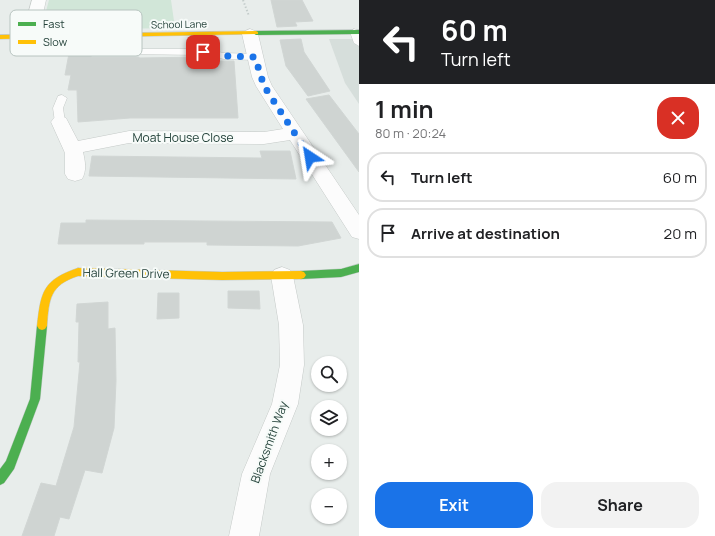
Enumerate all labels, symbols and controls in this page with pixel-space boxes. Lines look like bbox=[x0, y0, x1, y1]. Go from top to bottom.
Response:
legend bbox=[10, 10, 142, 56]
text: 60 m bbox=[441, 11, 508, 49]
text: Fast bbox=[43, 16, 65, 31]
icon: left bbox=[375, 16, 427, 68]
street label: School Lane bbox=[151, 17, 207, 31]
text: Slow bbox=[43, 34, 68, 49]
pin bbox=[186, 35, 220, 69]
icon: arrive bbox=[192, 41, 214, 63]
text: Turn left bbox=[441, 47, 511, 71]
text: 1 min bbox=[375, 92, 434, 125]
button: close bbox=[657, 97, 699, 139]
text: 80 m · 20:24 bbox=[375, 124, 446, 142]
street label: Moat House Close bbox=[133, 129, 233, 146]
position arrow bbox=[289, 136, 331, 178]
icon: left bbox=[377, 166, 399, 188]
text: Turn left bbox=[411, 167, 473, 188]
text: 60 m bbox=[663, 167, 697, 188]
icon: arrive bbox=[377, 222, 399, 244]
text: Arrive at destination bbox=[411, 223, 560, 244]
text: 20 m bbox=[664, 223, 697, 244]
street label: Hall Green Drive bbox=[82, 264, 170, 282]
map controls bbox=[311, 356, 347, 524]
button: search bbox=[311, 356, 347, 392]
street label: Blacksmith Way bbox=[246, 398, 292, 485]
button: layers bbox=[311, 400, 347, 436]
button: + bbox=[311, 444, 347, 480]
button: Exit bbox=[375, 482, 533, 528]
button: Share bbox=[541, 482, 699, 528]
button: − bbox=[311, 488, 347, 524]

